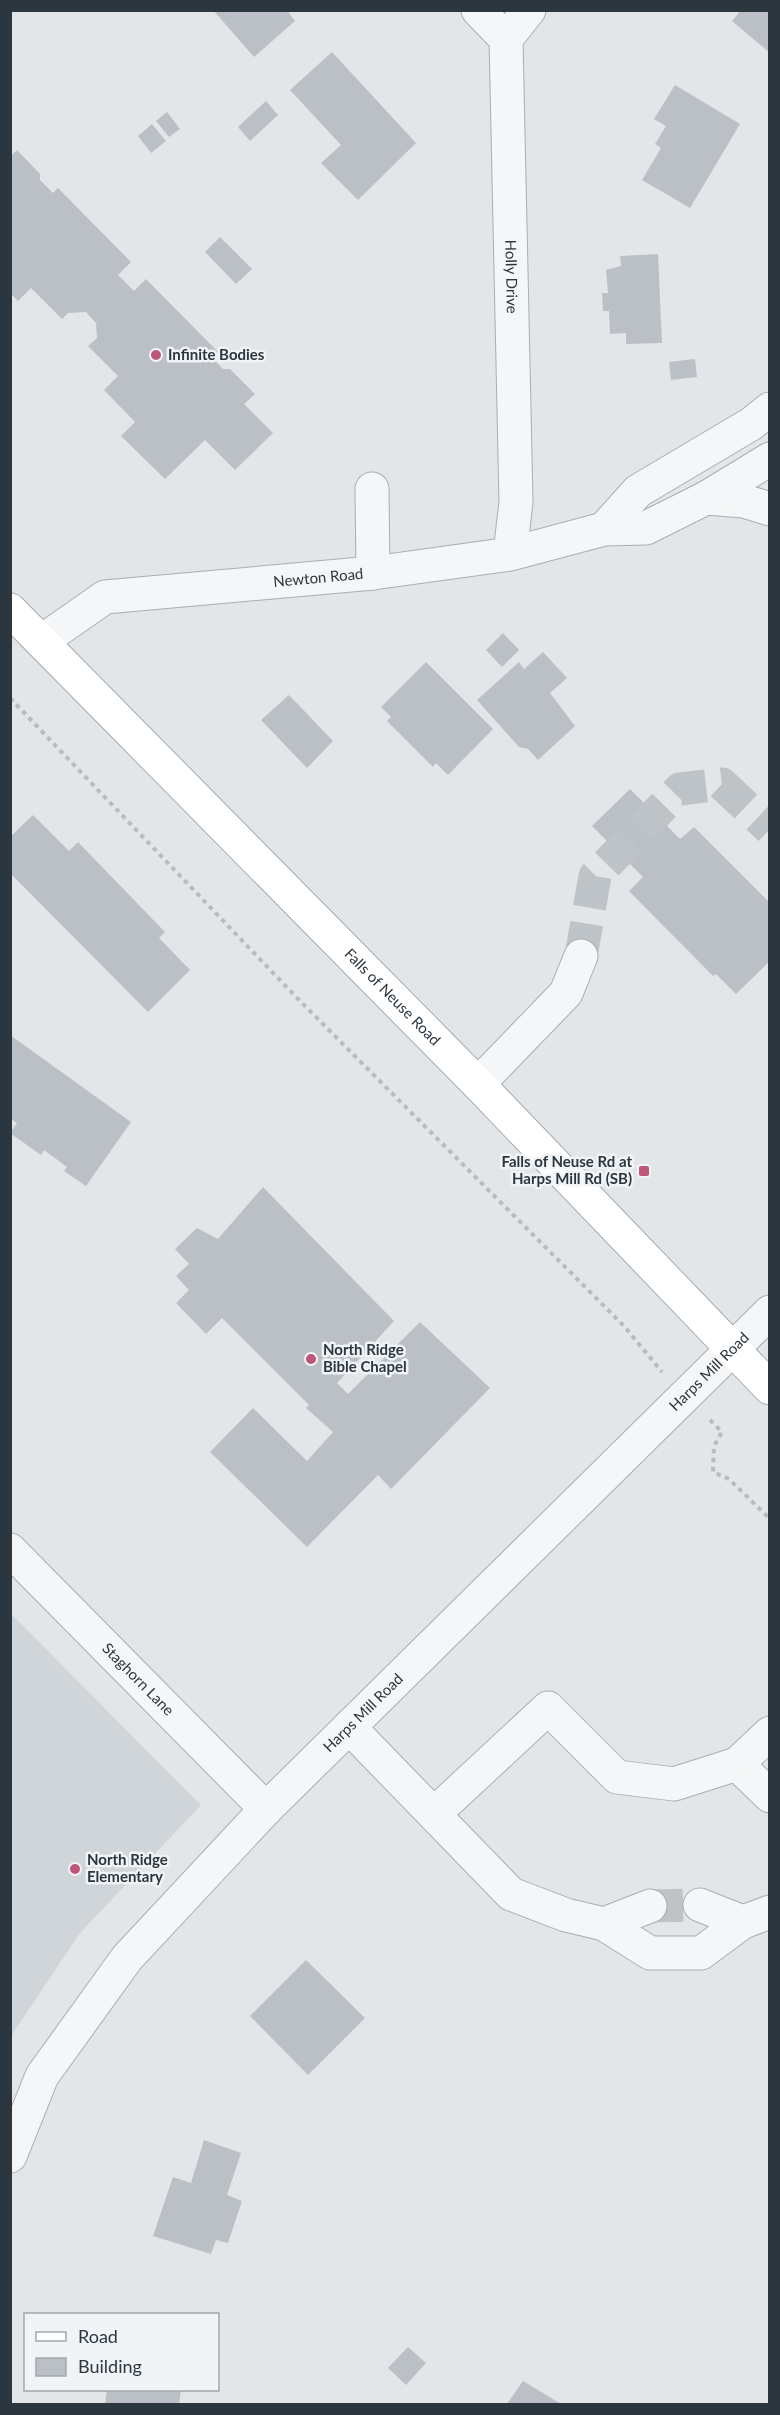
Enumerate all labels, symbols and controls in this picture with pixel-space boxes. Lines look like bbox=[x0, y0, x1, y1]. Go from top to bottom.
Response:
street label: Holly Drive bbox=[502, 240, 522, 314]
place label: Infinite Bodies bbox=[168, 345, 265, 363]
marker: Infinite Bodies bbox=[149, 348, 163, 362]
street label: Newton Road bbox=[272, 564, 364, 590]
street label: Falls of Neuse Road bbox=[341, 944, 445, 1048]
place label: Falls of Neuse Rd at Harps Mill Rd (SB) bbox=[502, 1152, 632, 1187]
marker: Falls of Neuse Rd at Harps Mill Rd (SB) bbox=[637, 1164, 651, 1178]
street label: Harps Mill Road bbox=[665, 1328, 752, 1414]
place label: North Ridge Bible Chapel bbox=[323, 1340, 407, 1375]
marker: North Ridge Bible Chapel bbox=[304, 1352, 318, 1366]
street label: Staghorn Lane bbox=[99, 1639, 178, 1719]
street label: Harps Mill Road bbox=[319, 1669, 406, 1755]
place label: North Ridge Elementary bbox=[87, 1850, 168, 1885]
marker: North Ridge Elementary bbox=[68, 1862, 82, 1876]
legend bbox=[24, 2313, 219, 2391]
text: Road bbox=[78, 2325, 118, 2347]
text: Building bbox=[78, 2355, 142, 2377]

